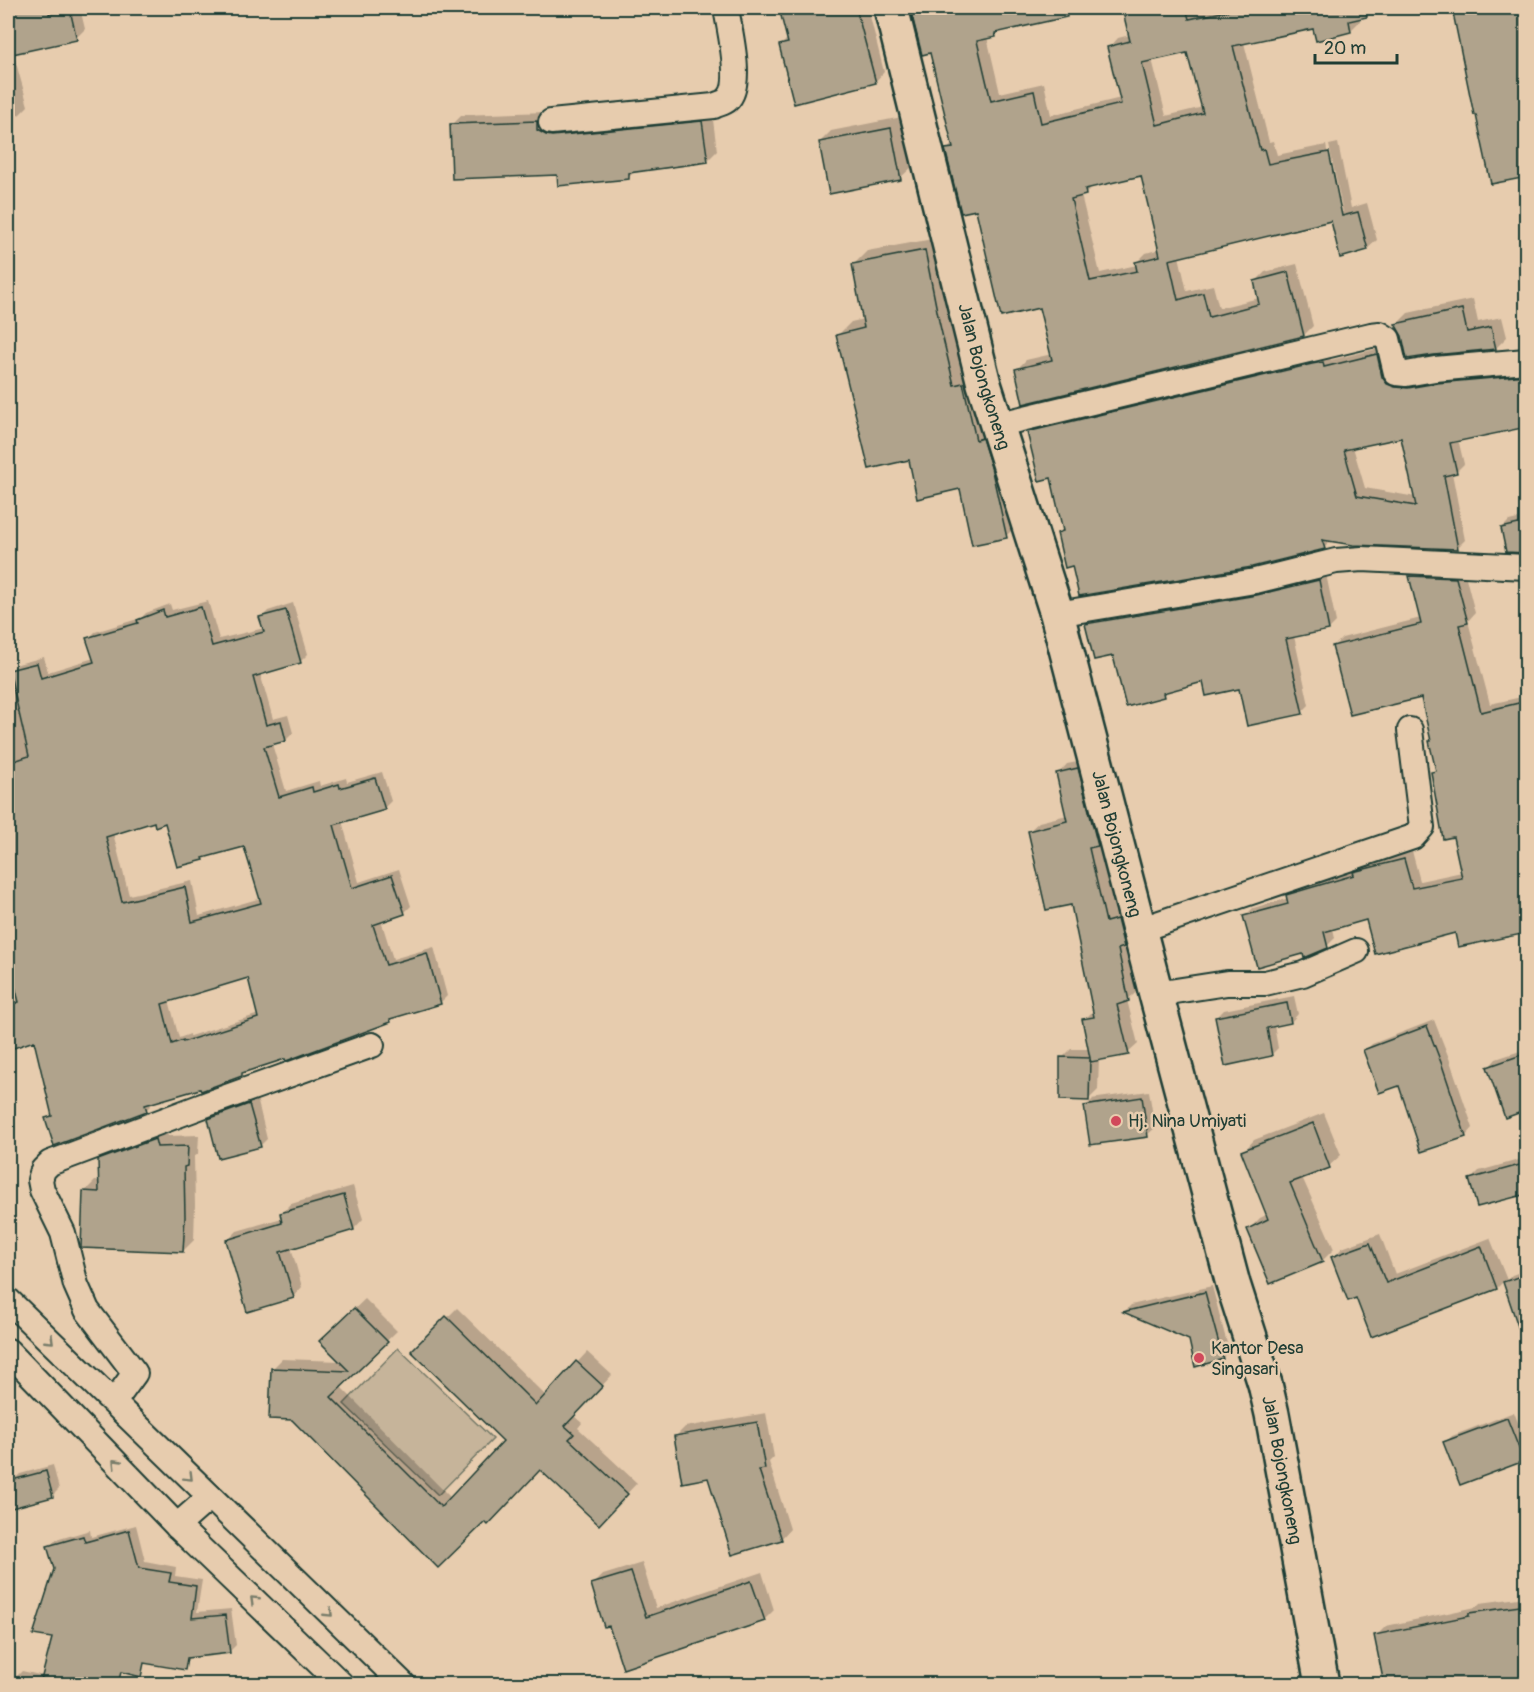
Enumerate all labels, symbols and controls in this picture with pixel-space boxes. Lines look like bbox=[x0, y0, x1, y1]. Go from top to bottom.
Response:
scale bar bbox=[1315, 27, 1398, 65]
text: 20 m bbox=[1324, 37, 1366, 60]
street label: Jalan Bojongkoneng bbox=[953, 301, 1016, 452]
street label: Jalan Bojongkoneng bbox=[1087, 768, 1147, 920]
place label: Hj. Nina Umiyati bbox=[1128, 1110, 1246, 1133]
marker: Hj. Nina Umiyati bbox=[1109, 1114, 1123, 1128]
one-way arrow bbox=[42, 1333, 53, 1344]
place label: Kantor Desa Singasari bbox=[1211, 1337, 1304, 1381]
marker: Kantor Desa Singasari bbox=[1192, 1351, 1206, 1365]
street label: Jalan Bojongkoneng bbox=[1257, 1393, 1307, 1546]
one-way arrow bbox=[112, 1459, 123, 1469]
one-way arrow bbox=[182, 1469, 193, 1480]
one-way arrow bbox=[251, 1596, 261, 1607]
one-way arrow bbox=[322, 1605, 333, 1616]

